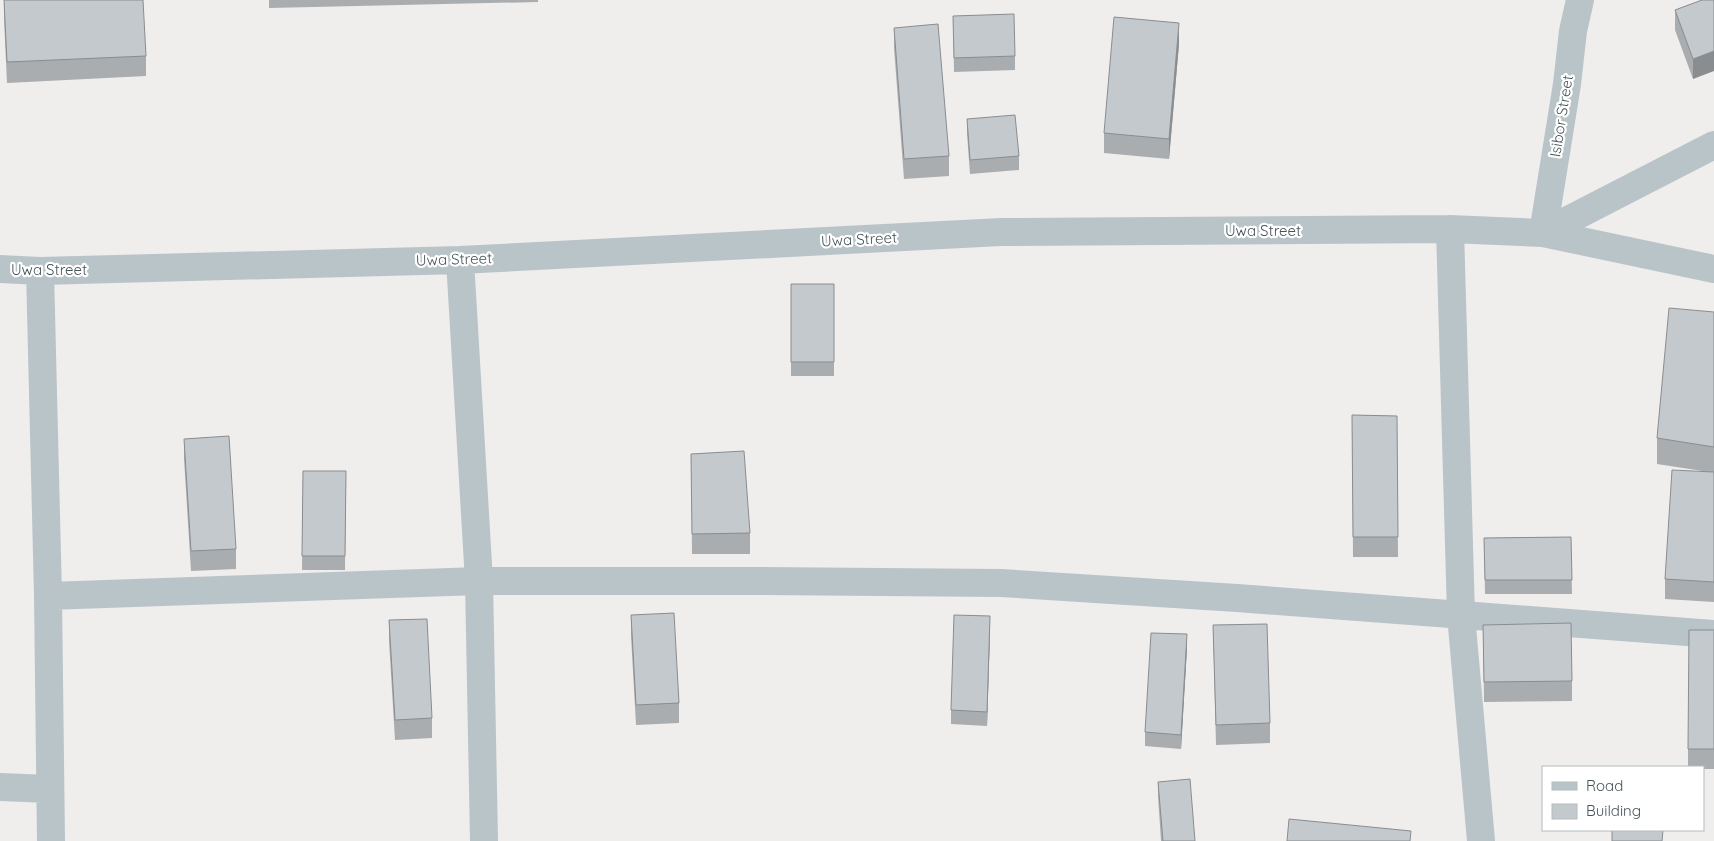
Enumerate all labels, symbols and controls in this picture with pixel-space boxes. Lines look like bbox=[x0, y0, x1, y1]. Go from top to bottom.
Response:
street label: Isibor Street bbox=[1545, 74, 1577, 158]
street label: Uwa Street bbox=[1225, 221, 1301, 240]
street label: Uwa Street bbox=[820, 228, 898, 250]
street label: Uwa Street bbox=[416, 248, 492, 270]
street label: Uwa Street bbox=[11, 260, 87, 279]
legend bbox=[1542, 766, 1704, 831]
text: Road bbox=[1586, 776, 1623, 795]
text: Building bbox=[1586, 801, 1641, 820]

